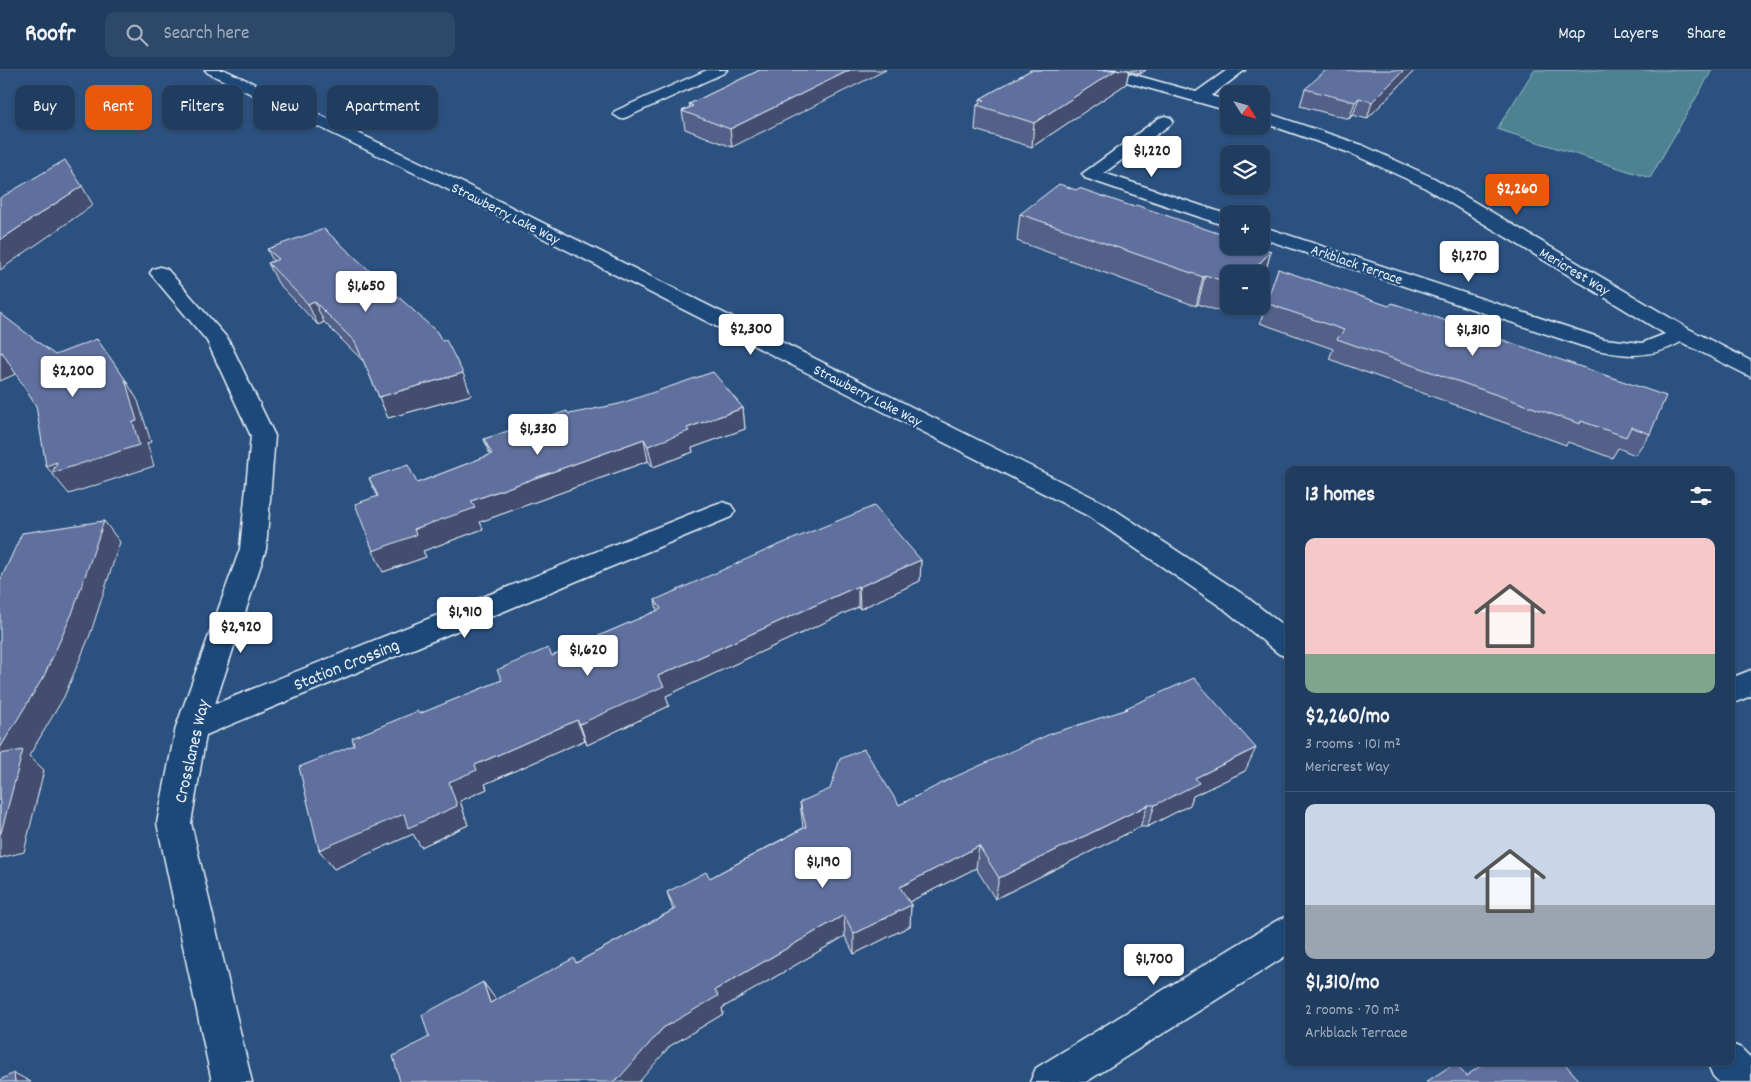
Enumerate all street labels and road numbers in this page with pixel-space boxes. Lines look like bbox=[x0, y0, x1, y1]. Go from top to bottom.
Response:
street label: Strawberry Lake Way bbox=[447, 178, 564, 252]
street label: Arkblack Terrace bbox=[1307, 240, 1406, 292]
street label: Mericrest Way bbox=[1534, 243, 1614, 303]
street label: Strawberry Lake Way bbox=[809, 360, 926, 434]
street label: Station Crossing bbox=[290, 634, 403, 699]
street label: Crosslanes Way bbox=[169, 697, 218, 806]

